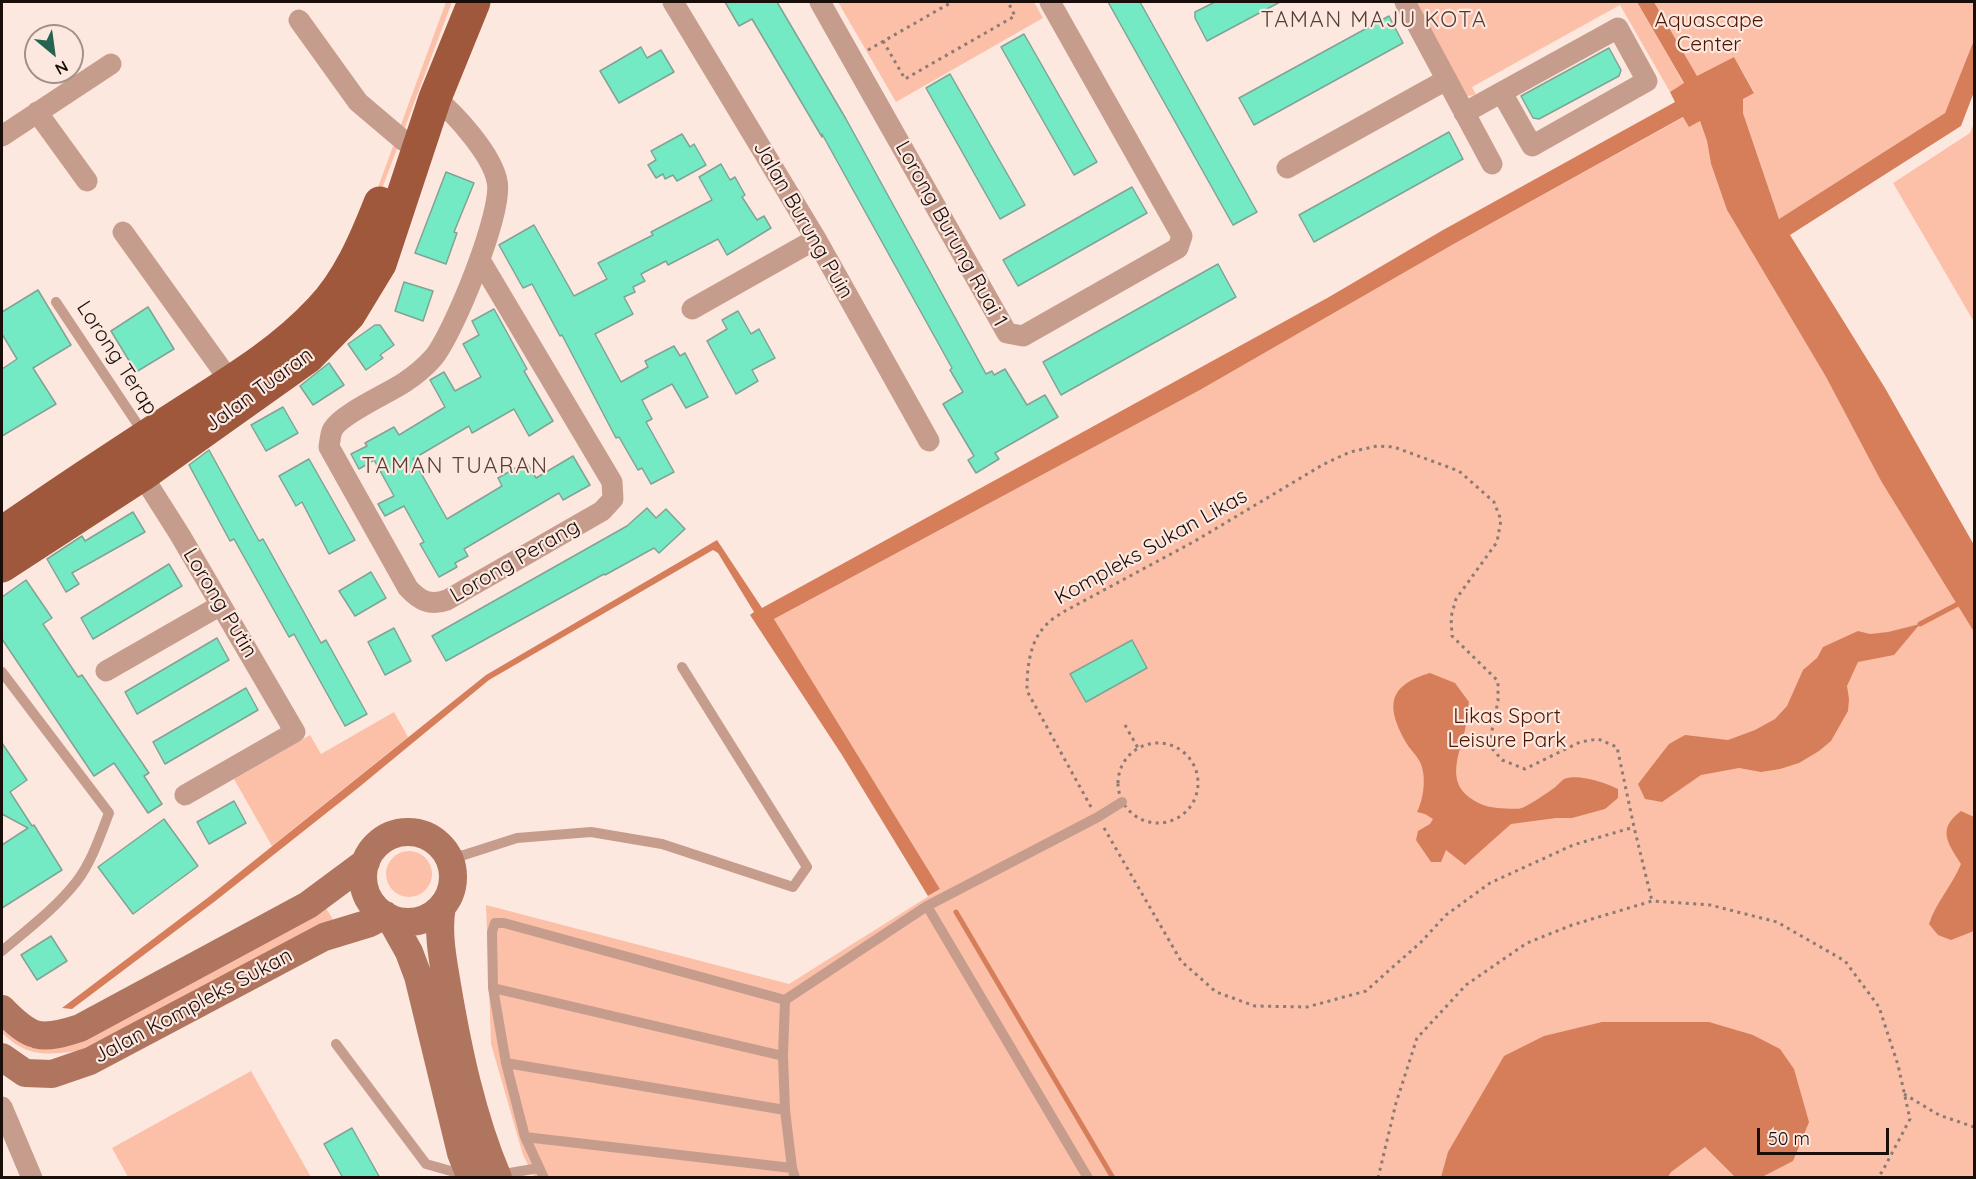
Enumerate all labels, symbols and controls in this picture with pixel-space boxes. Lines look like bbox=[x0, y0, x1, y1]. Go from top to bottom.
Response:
district label: TAMAN MAJU KOTA bbox=[1260, 7, 1488, 33]
park label: Aquascape Center bbox=[1654, 8, 1764, 58]
north arrow bbox=[24, 24, 84, 84]
text: N bbox=[52, 56, 72, 80]
street label: Jalan Burung Puin bbox=[748, 137, 858, 303]
street label: Lorong Burung Ruai 1 bbox=[889, 137, 1013, 331]
street label: Lorong Terap bbox=[71, 296, 163, 420]
street label: Jalan Tuaran bbox=[200, 342, 318, 438]
district label: TAMAN TUARAN bbox=[362, 453, 548, 479]
street label: Kompleks Sukan Likas bbox=[1050, 484, 1252, 610]
street label: Lorong Perang bbox=[446, 514, 584, 608]
street label: Lorong Putin bbox=[177, 544, 263, 662]
park label: Likas Sport Leisure Park bbox=[1447, 704, 1567, 754]
street label: Jalan Kompleks Sukan bbox=[89, 943, 297, 1069]
scale bar bbox=[1760, 1116, 1892, 1154]
text: 50 m bbox=[1768, 1127, 1810, 1150]

